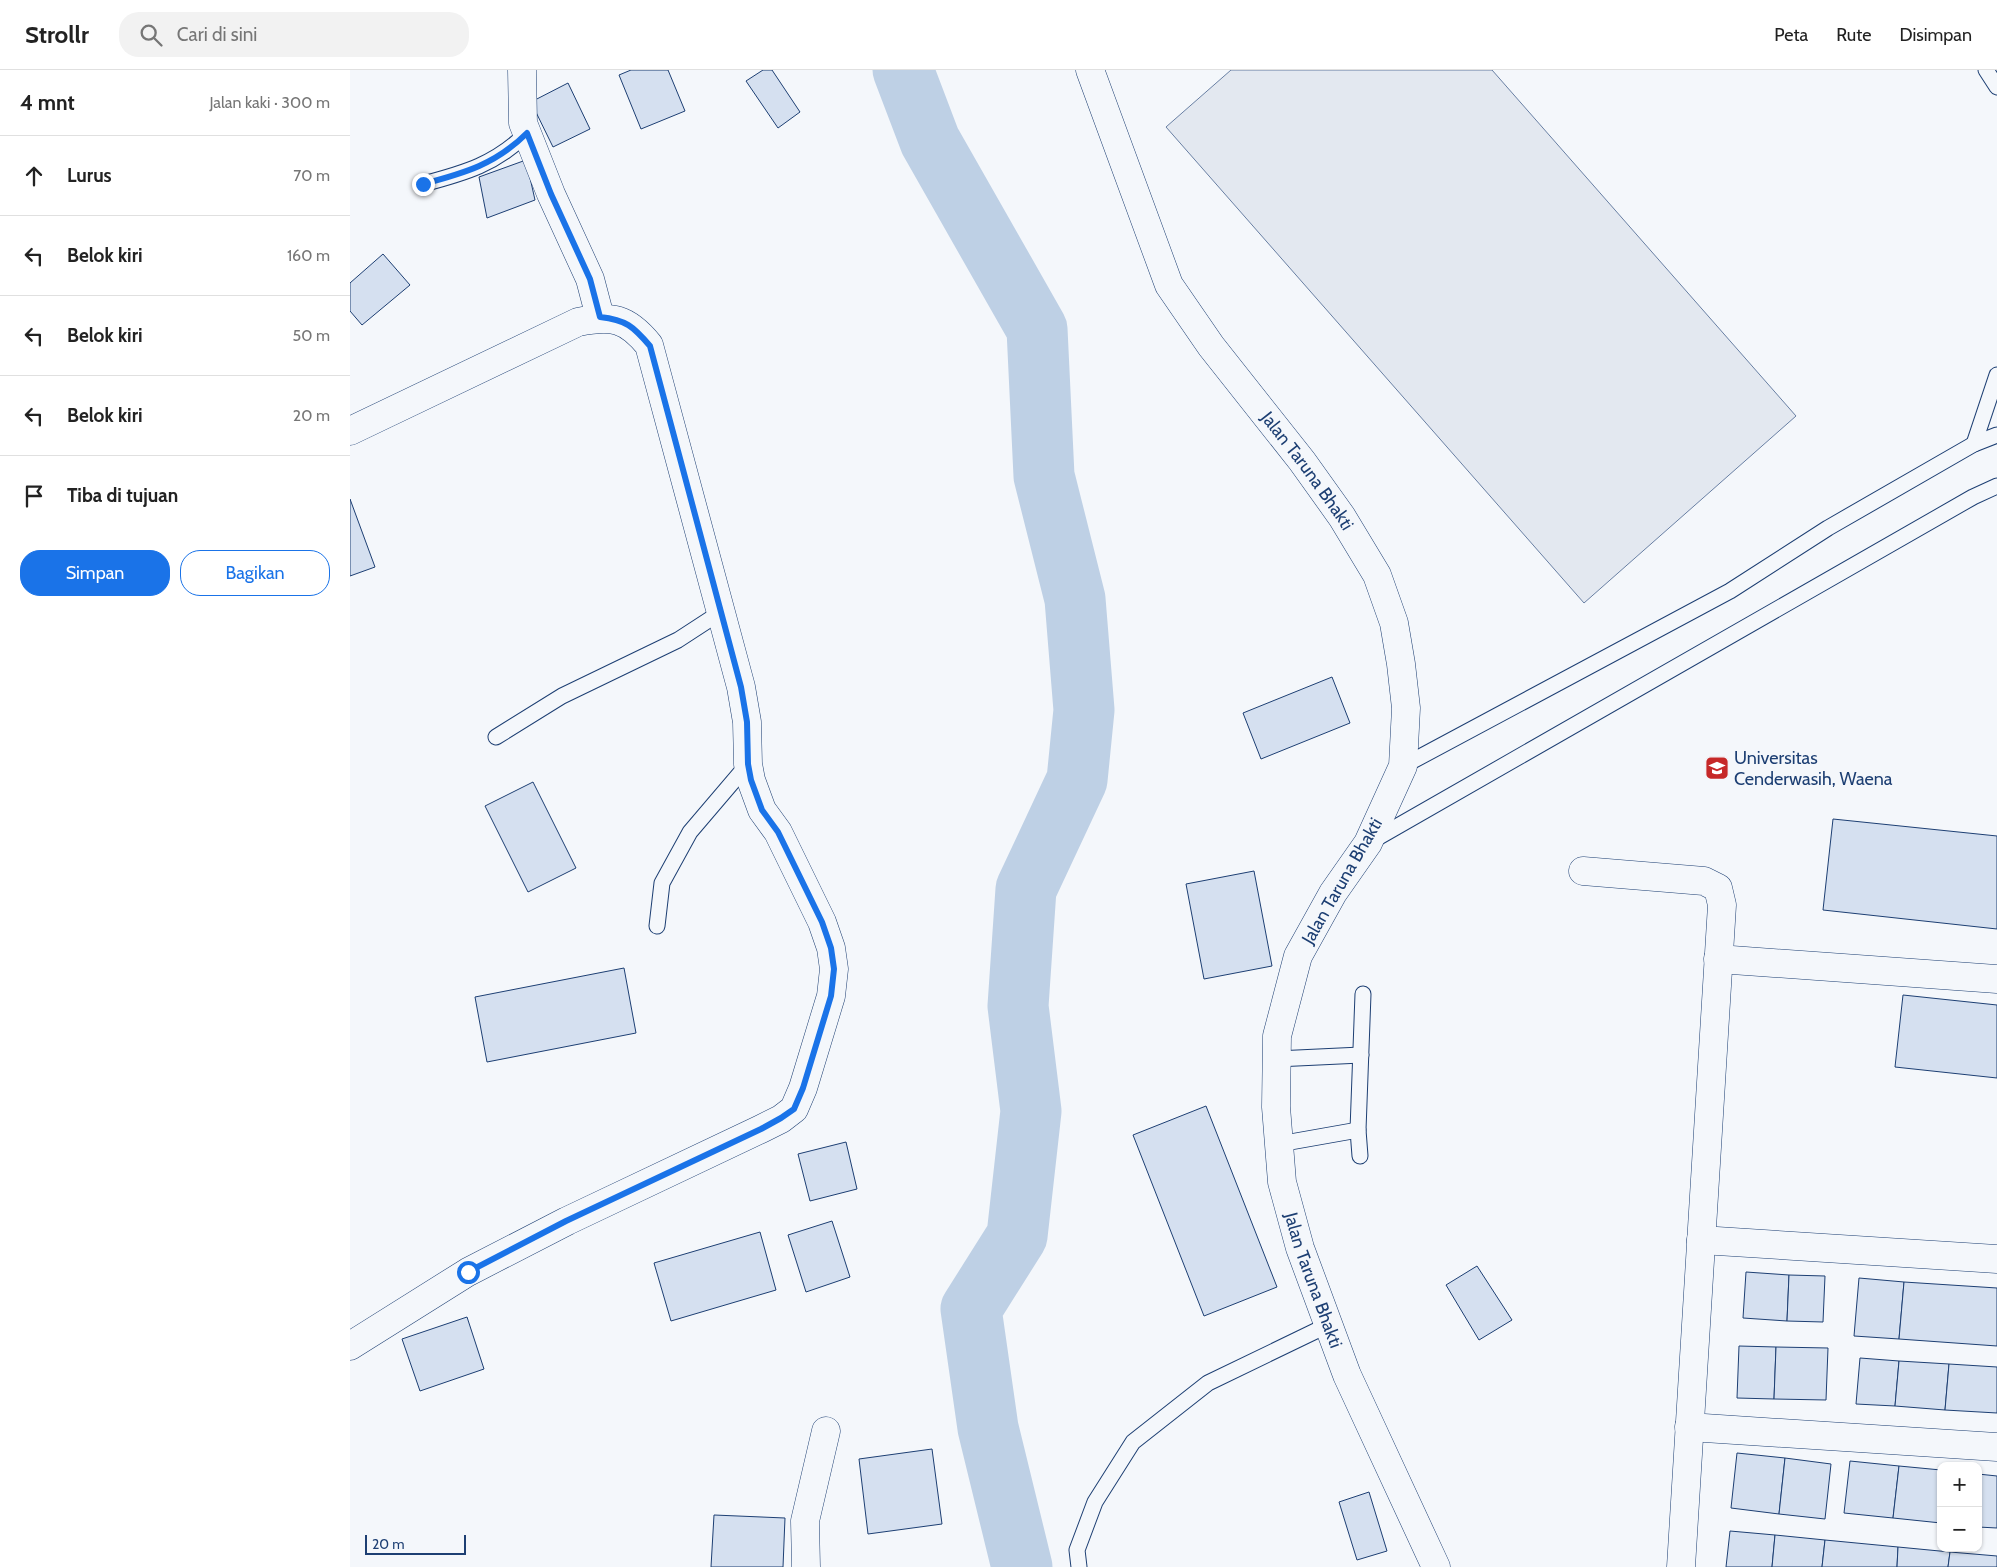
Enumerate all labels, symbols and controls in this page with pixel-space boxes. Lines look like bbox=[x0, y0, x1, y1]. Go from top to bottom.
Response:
search box bbox=[119, 12, 469, 57]
text: Strollr bbox=[25, 20, 89, 49]
icon: search bbox=[137, 21, 165, 49]
text: Cari di sini bbox=[177, 23, 257, 46]
text: Peta bbox=[1774, 24, 1808, 46]
text: Rute bbox=[1836, 24, 1871, 46]
text: Disimpan bbox=[1899, 24, 1972, 46]
text: 4 mnt bbox=[20, 90, 75, 115]
text: Jalan kaki · 300 m bbox=[209, 93, 330, 112]
icon: ahead bbox=[20, 162, 48, 190]
text: Lurus bbox=[67, 164, 112, 187]
text: 70 m bbox=[293, 166, 330, 185]
route end bbox=[412, 173, 435, 196]
icon: left bbox=[20, 242, 48, 270]
text: Belok kiri bbox=[67, 244, 143, 267]
text: 160 m bbox=[287, 246, 330, 265]
icon: left bbox=[20, 322, 48, 350]
text: Belok kiri bbox=[67, 324, 143, 347]
text: 50 m bbox=[293, 326, 330, 345]
icon: left bbox=[20, 402, 48, 430]
text: Belok kiri bbox=[67, 404, 143, 427]
text: 20 m bbox=[293, 406, 330, 425]
street label: Jalan Taruna Bhakti bbox=[1256, 406, 1358, 534]
icon: arrive bbox=[20, 482, 48, 510]
text: Tiba di tujuan bbox=[67, 484, 178, 507]
button: Simpan bbox=[20, 550, 170, 596]
button: Bagikan bbox=[180, 550, 330, 596]
place label: Universitas Cenderwasih, Waena bbox=[1734, 747, 1893, 790]
school or university icon: Universitas Cenderwasih, Waena bbox=[1704, 755, 1730, 781]
street label: Jalan Taruna Bhakti bbox=[1296, 814, 1387, 949]
street label: Jalan Taruna Bhakti bbox=[1280, 1209, 1347, 1351]
route start bbox=[457, 1261, 480, 1284]
map controls bbox=[1937, 1462, 1982, 1552]
button: + bbox=[1937, 1462, 1982, 1507]
button: − bbox=[1937, 1507, 1982, 1552]
scale bar bbox=[365, 1532, 466, 1555]
text: 20 m bbox=[372, 1535, 405, 1553]

